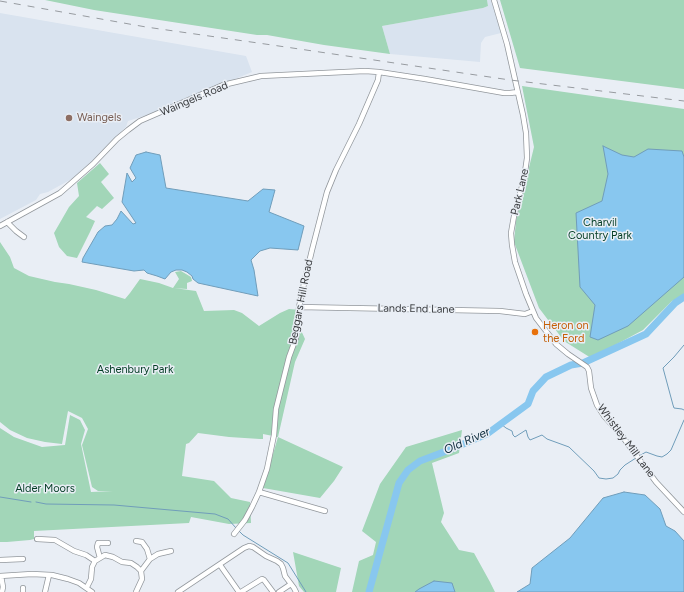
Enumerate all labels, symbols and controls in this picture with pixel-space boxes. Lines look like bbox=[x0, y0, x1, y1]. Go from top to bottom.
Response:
street label: Waingels Road bbox=[158, 79, 230, 119]
place label: Waingels bbox=[77, 111, 121, 125]
marker: Waingels bbox=[64, 113, 74, 123]
street label: Park Lane bbox=[508, 168, 532, 216]
park label: Charvil Country Park bbox=[568, 216, 632, 242]
street label: Beggars Hill Road bbox=[286, 258, 316, 346]
street label: Lands End Lane bbox=[377, 302, 455, 316]
place label: Heron on the Ford bbox=[543, 319, 589, 345]
marker: Heron on the Ford bbox=[530, 327, 540, 337]
park label: Ashenbury Park bbox=[97, 363, 173, 377]
street label: Whistley Mill Lane bbox=[594, 402, 658, 480]
water label: Old River bbox=[442, 424, 492, 458]
park label: Alder Moors bbox=[15, 482, 75, 496]

